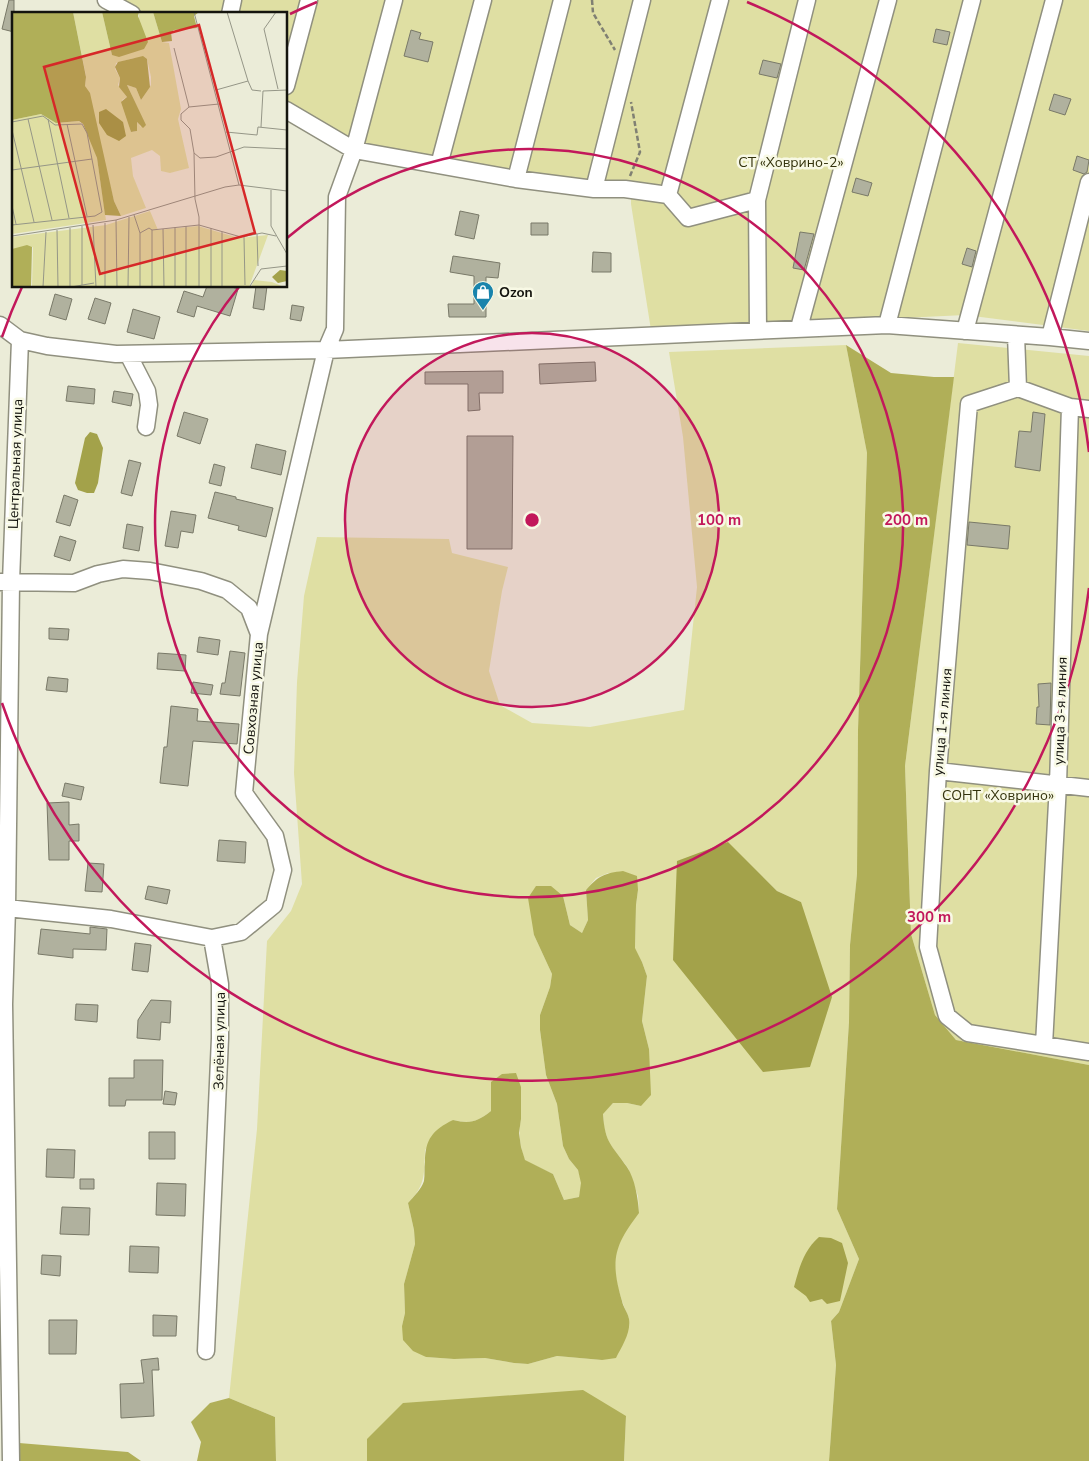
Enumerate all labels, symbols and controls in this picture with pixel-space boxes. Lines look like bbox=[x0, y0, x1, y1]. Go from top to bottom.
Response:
inset map bbox=[12, 12, 288, 288]
park label: СТ «Ховрино-2» bbox=[738, 153, 844, 172]
shop icon: Ozon bbox=[471, 280, 495, 311]
place label: Ozon bbox=[499, 283, 533, 302]
street label: Центральная улица bbox=[4, 398, 27, 530]
text: 100 m bbox=[697, 510, 741, 530]
text: 200 m bbox=[884, 510, 928, 530]
centre of rings bbox=[523, 511, 541, 529]
street label: Совхозная улица bbox=[239, 641, 268, 755]
street label: улица 3-я линия bbox=[1049, 657, 1072, 765]
street label: улица 1-я линия bbox=[928, 667, 957, 777]
park label: СОНТ «Ховрино» bbox=[942, 786, 1054, 805]
text: 300 m bbox=[907, 907, 951, 927]
street label: Зелёная улица bbox=[209, 992, 230, 1090]

